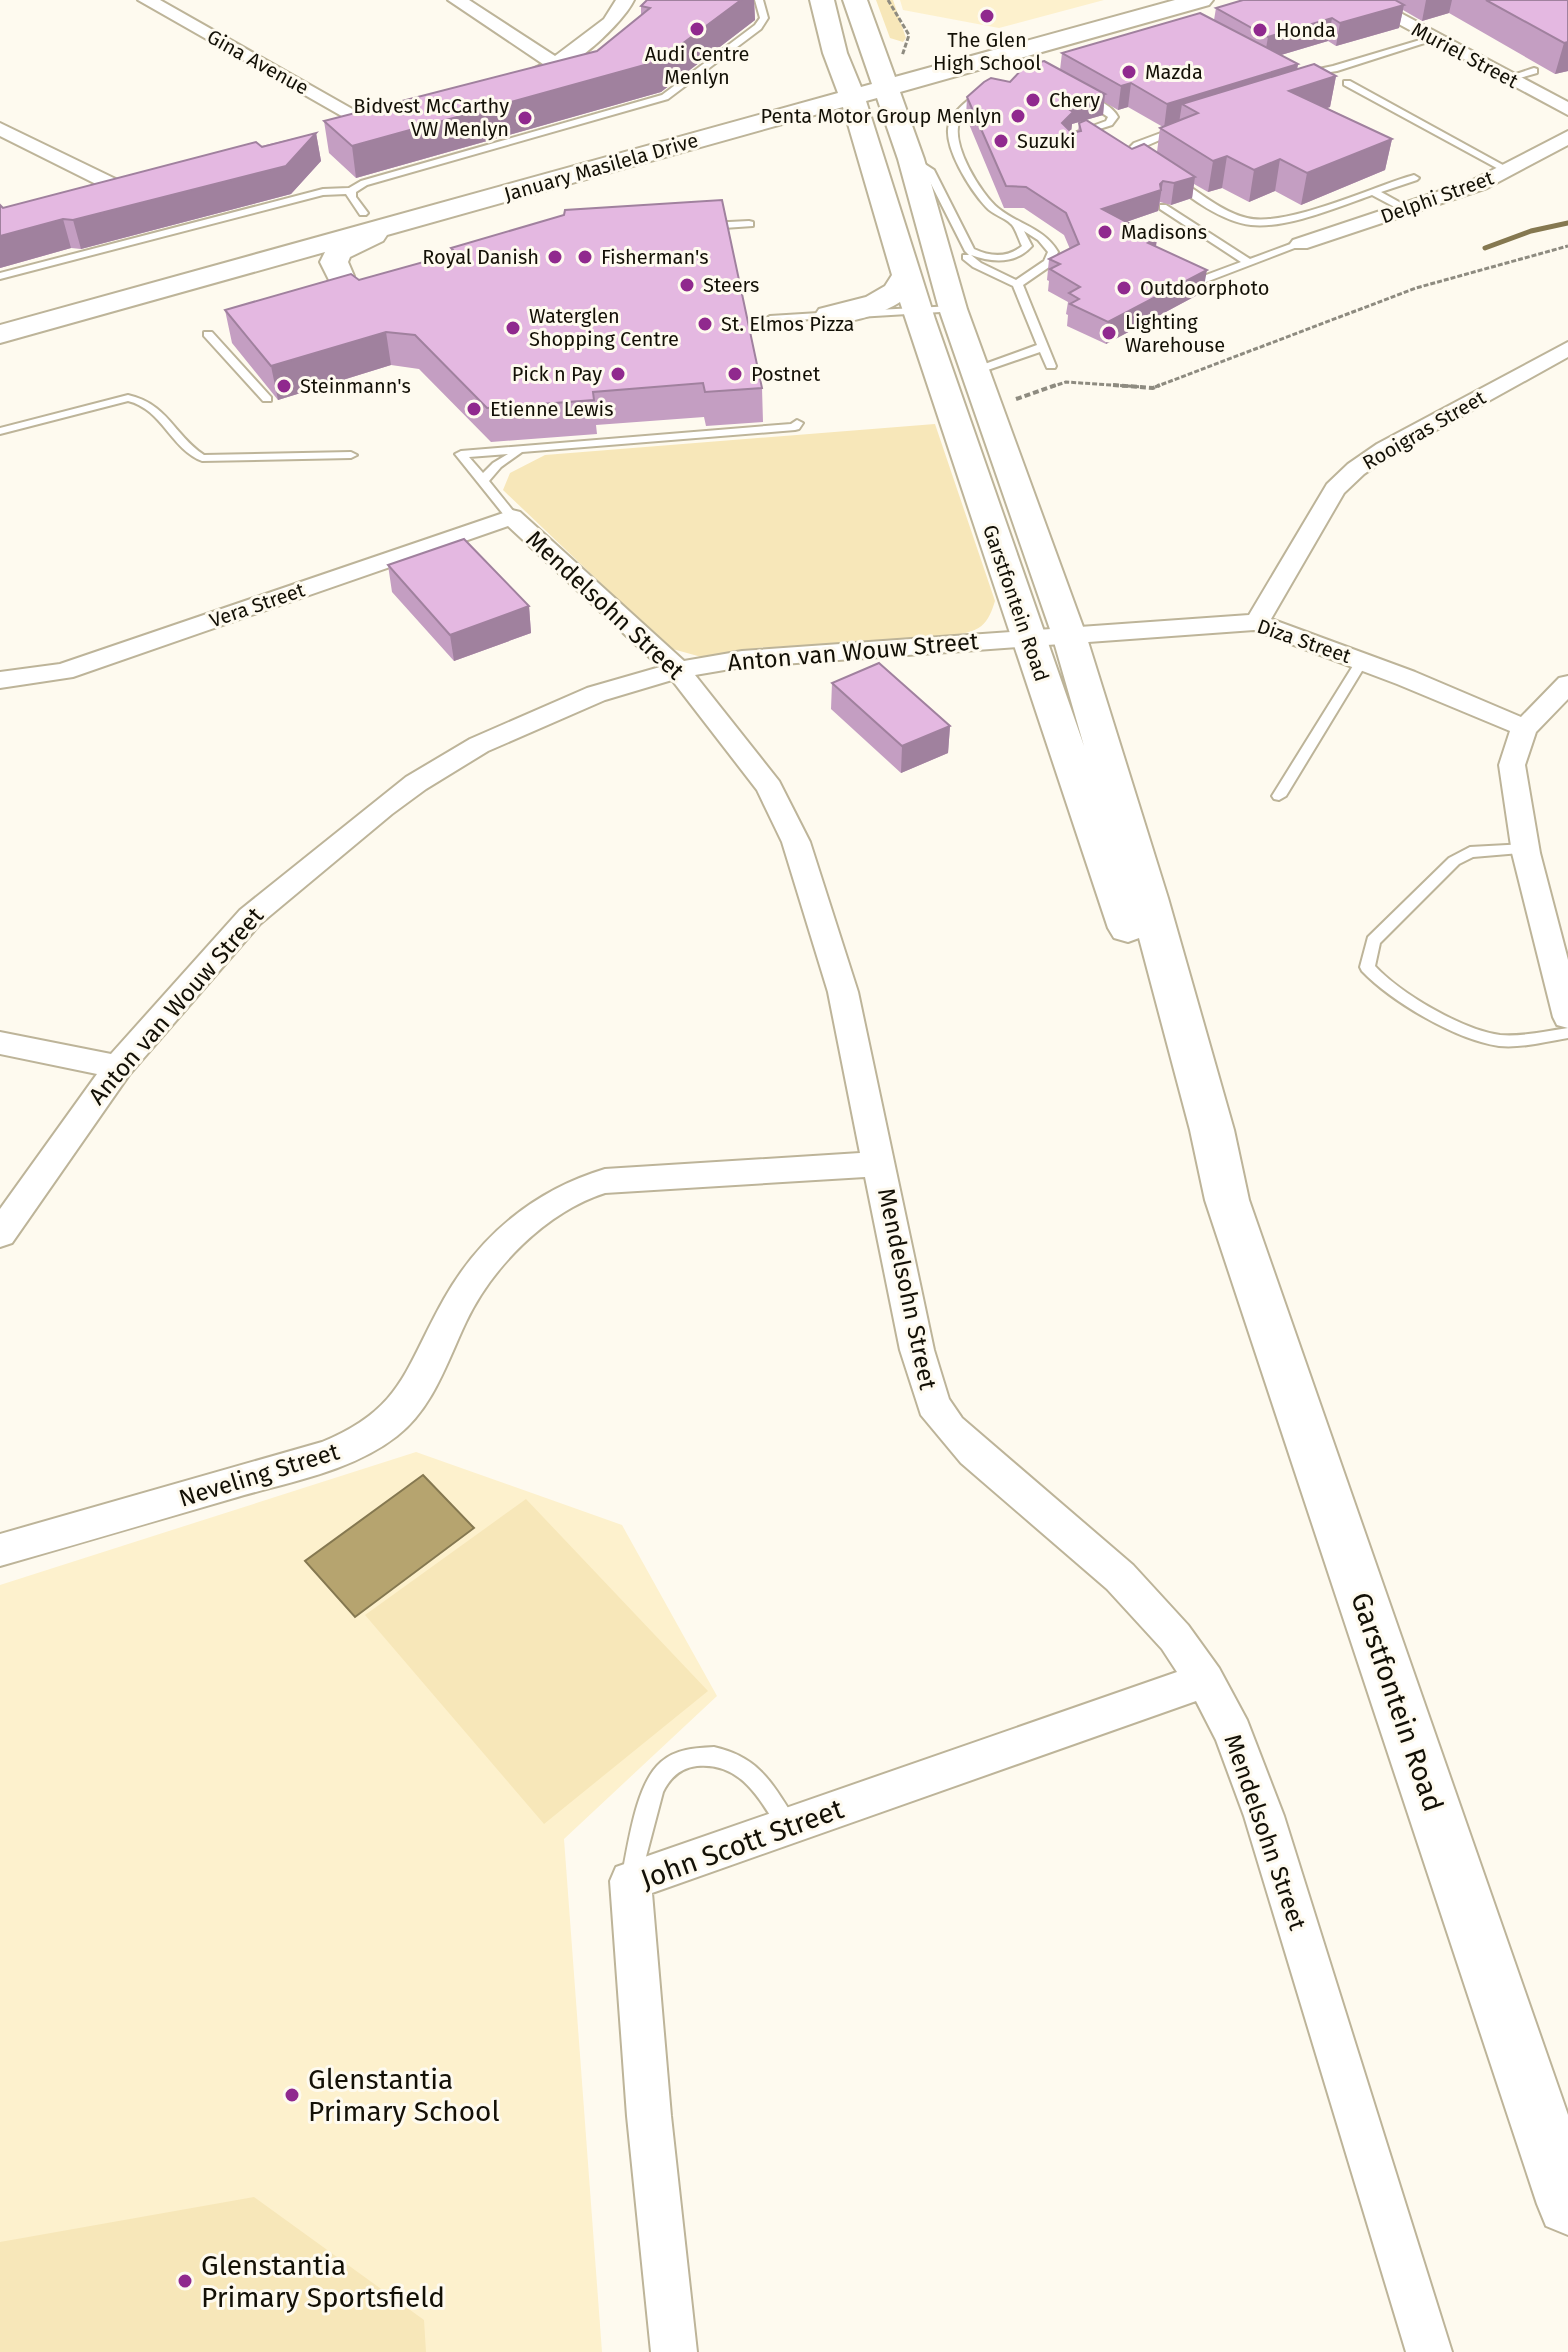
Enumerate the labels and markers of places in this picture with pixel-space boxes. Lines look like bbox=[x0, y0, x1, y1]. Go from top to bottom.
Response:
marker: The Glen High School bbox=[978, 7, 996, 25]
place label: Honda bbox=[1276, 18, 1336, 42]
marker: Audi Centre Menlyn bbox=[688, 20, 706, 38]
marker: Honda bbox=[1251, 21, 1269, 39]
place label: The Glen High School bbox=[933, 28, 1041, 75]
place label: Audi Centre Menlyn bbox=[645, 42, 749, 89]
place label: Mazda bbox=[1145, 60, 1203, 84]
marker: Mazda bbox=[1120, 63, 1138, 81]
place label: Chery bbox=[1049, 88, 1100, 112]
marker: Chery bbox=[1024, 91, 1042, 109]
place label: Bidvest McCarthy VW Menlyn bbox=[353, 94, 509, 141]
place label: Penta Motor Group Menlyn bbox=[761, 104, 1002, 128]
marker: Penta Motor Group Menlyn bbox=[1009, 107, 1027, 125]
marker: Bidvest McCarthy VW Menlyn bbox=[516, 109, 534, 127]
place label: Suzuki bbox=[1017, 129, 1076, 153]
marker: Suzuki bbox=[992, 132, 1010, 150]
place label: Madisons bbox=[1121, 220, 1207, 244]
marker: Madisons bbox=[1096, 223, 1114, 241]
place label: Royal Danish bbox=[422, 245, 539, 269]
place label: Fisherman's bbox=[601, 245, 709, 269]
marker: Royal Danish bbox=[546, 248, 564, 266]
marker: Fisherman's bbox=[576, 248, 594, 266]
place label: Steers bbox=[703, 273, 759, 297]
marker: Steers bbox=[678, 276, 696, 294]
place label: Outdoorphoto bbox=[1140, 276, 1269, 300]
marker: Outdoorphoto bbox=[1115, 279, 1133, 297]
place label: Waterglen Shopping Centre bbox=[529, 304, 679, 351]
place label: Lighting Warehouse bbox=[1125, 310, 1225, 357]
place label: St. Elmos Pizza bbox=[721, 312, 855, 336]
marker: St. Elmos Pizza bbox=[696, 315, 714, 333]
marker: Waterglen Shopping Centre bbox=[504, 319, 522, 337]
marker: Lighting Warehouse bbox=[1100, 324, 1118, 342]
place label: Pick n Pay bbox=[512, 362, 602, 386]
place label: Postnet bbox=[751, 362, 821, 386]
marker: Pick n Pay bbox=[609, 365, 627, 383]
marker: Postnet bbox=[726, 365, 744, 383]
place label: Steinmann's bbox=[300, 374, 411, 398]
marker: Steinmann's bbox=[275, 377, 293, 395]
place label: Etienne Lewis bbox=[490, 397, 614, 421]
marker: Etienne Lewis bbox=[465, 400, 483, 418]
place label: Glenstantia Primary School bbox=[308, 2063, 500, 2128]
marker: Glenstantia Primary School bbox=[283, 2086, 301, 2104]
place label: Glenstantia Primary Sportsfield bbox=[201, 2249, 445, 2314]
marker: Glenstantia Primary Sportsfield bbox=[176, 2272, 194, 2290]

